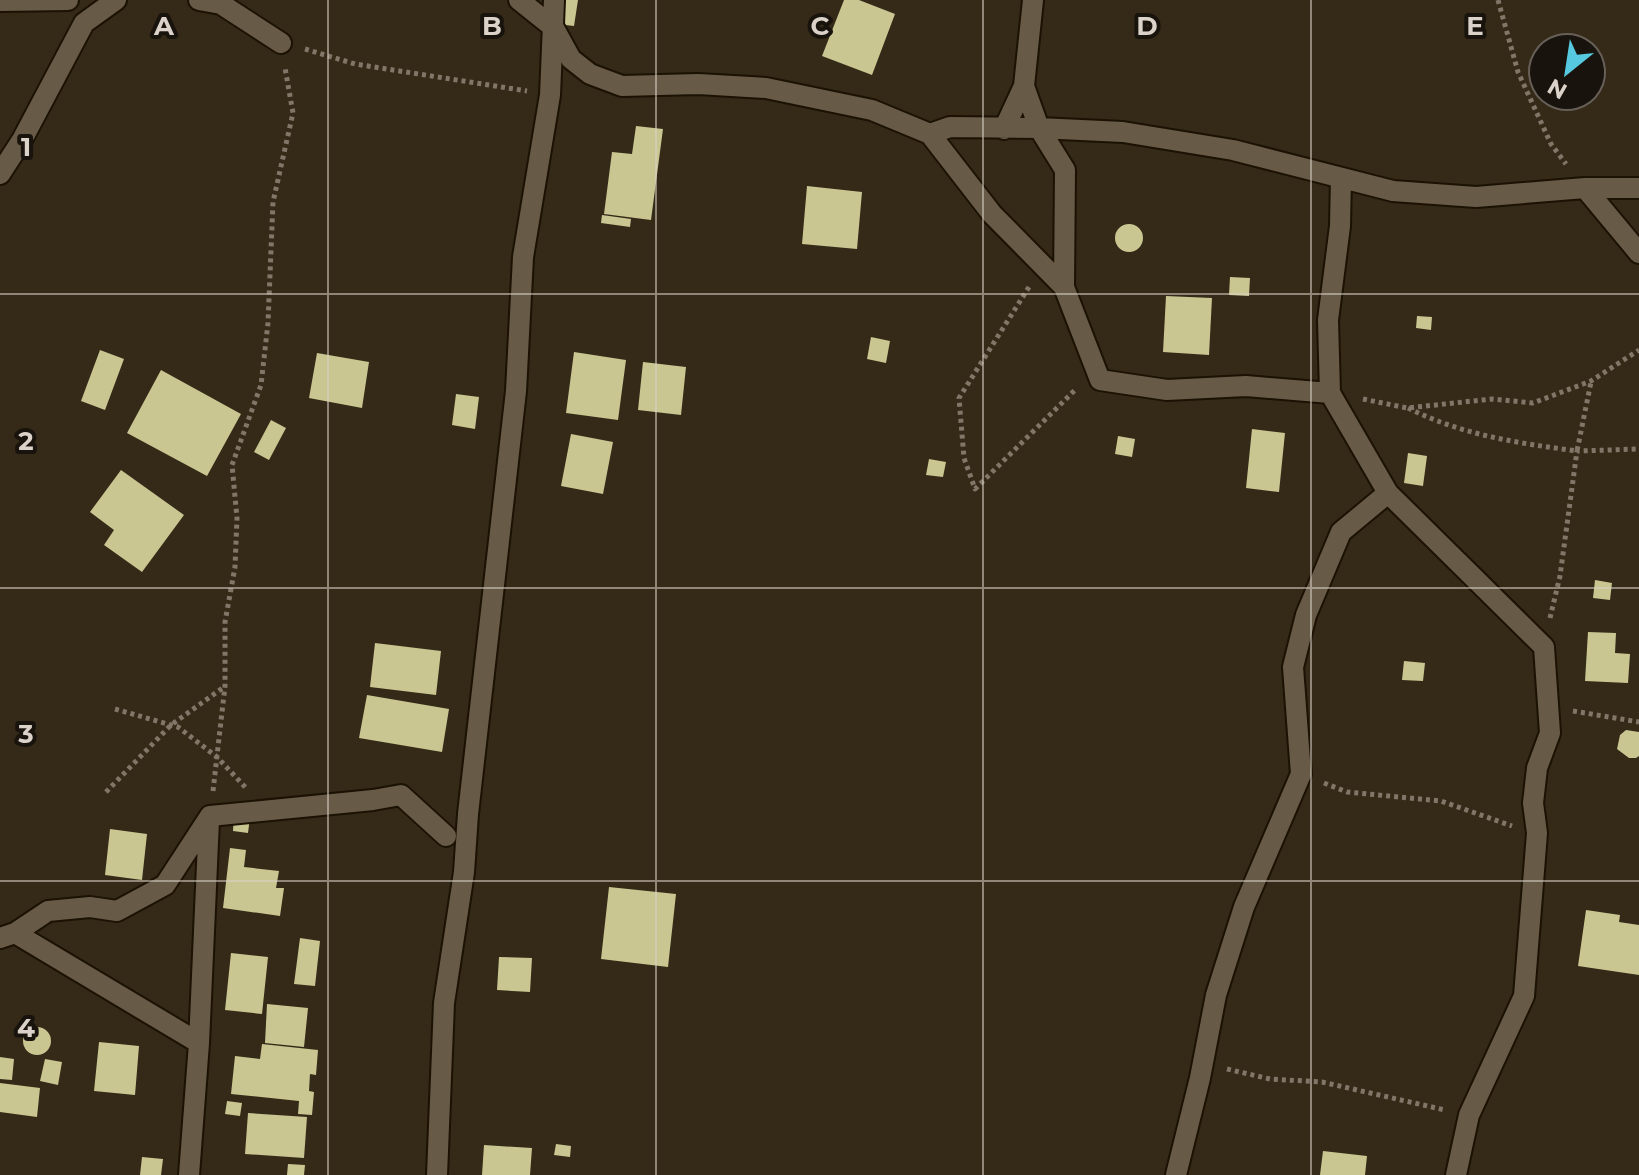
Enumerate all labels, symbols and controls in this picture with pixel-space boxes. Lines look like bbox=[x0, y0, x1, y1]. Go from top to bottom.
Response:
text: A bbox=[153, 10, 175, 42]
text: B bbox=[482, 10, 502, 42]
text: C bbox=[811, 10, 830, 42]
text: D bbox=[1136, 10, 1158, 42]
text: E bbox=[1466, 10, 1484, 42]
north arrow bbox=[1527, 32, 1607, 112]
text: N bbox=[1543, 73, 1572, 105]
text: 1 bbox=[21, 131, 31, 163]
text: 2 bbox=[18, 425, 34, 457]
text: 3 bbox=[17, 718, 34, 750]
text: 4 bbox=[17, 1012, 35, 1044]

